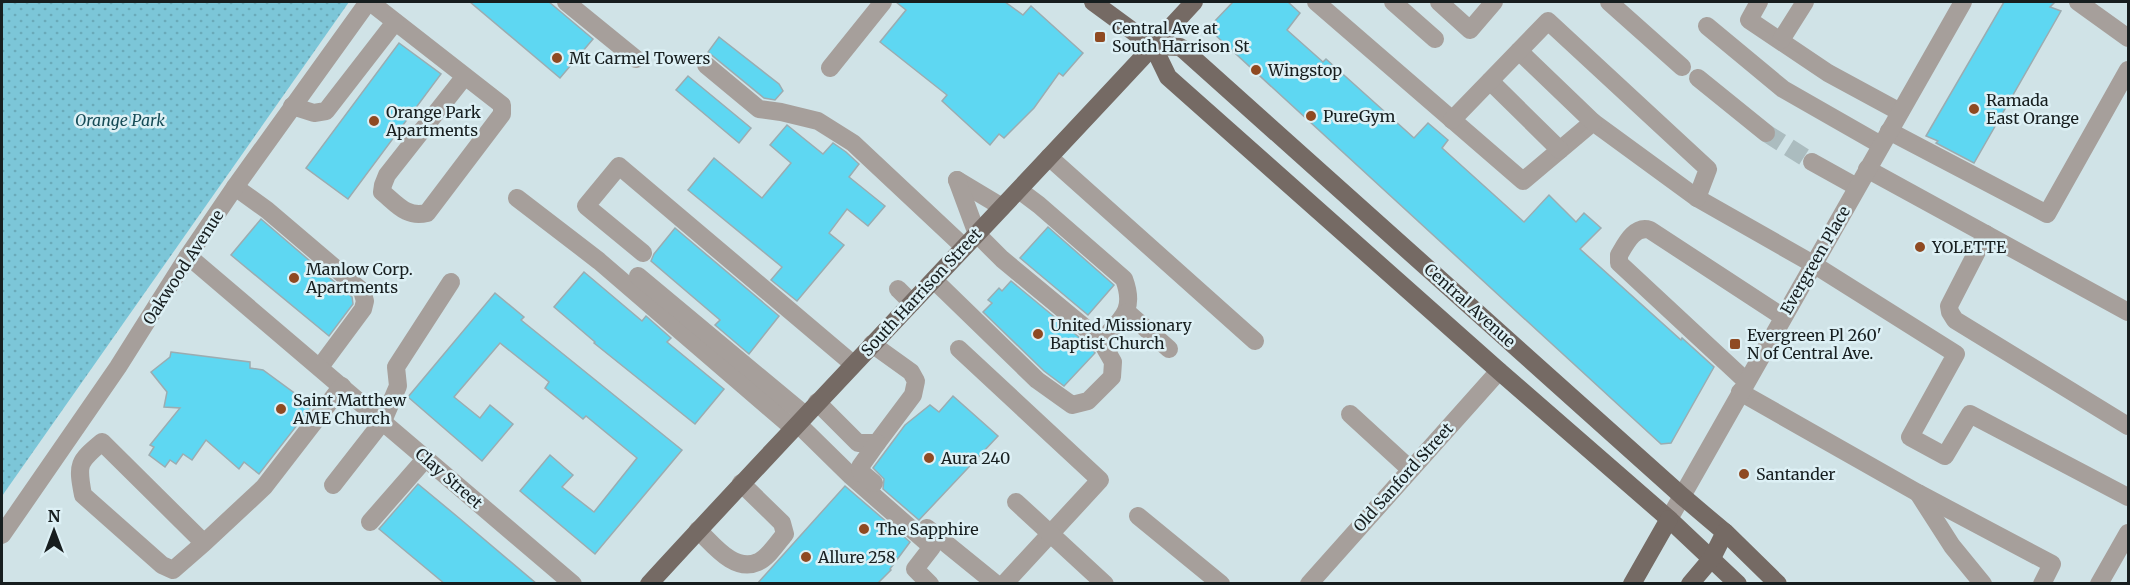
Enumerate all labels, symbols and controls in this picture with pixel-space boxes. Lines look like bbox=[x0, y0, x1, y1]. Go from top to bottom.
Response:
place label: Central Ave at South Harrison St bbox=[1112, 18, 1250, 56]
marker: Central Ave at South Harrison St bbox=[1093, 30, 1107, 44]
place label: Mt Carmel Towers bbox=[569, 48, 711, 68]
marker: Mt Carmel Towers bbox=[550, 51, 564, 65]
place label: Wingstop bbox=[1267, 60, 1342, 80]
marker: Wingstop bbox=[1249, 63, 1263, 77]
place label: Ramada East Orange bbox=[1986, 90, 2079, 128]
place label: Orange Park Apartments bbox=[385, 102, 482, 140]
marker: Ramada East Orange bbox=[1967, 102, 1981, 116]
place label: PureGym bbox=[1323, 106, 1396, 126]
marker: PureGym bbox=[1304, 109, 1318, 123]
park label: Orange Park bbox=[75, 110, 165, 130]
marker: Orange Park Apartments bbox=[367, 114, 381, 128]
street label: Evergreen Place bbox=[1776, 202, 1854, 318]
street label: Oakwood Avenue bbox=[138, 206, 228, 328]
street label: South Harrison Street bbox=[856, 223, 986, 360]
place label: YOLETTE bbox=[1931, 237, 2007, 257]
marker: YOLETTE bbox=[1913, 240, 1927, 254]
place label: Manlow Corp. Apartments bbox=[305, 259, 413, 297]
street label: Central Avenue bbox=[1420, 259, 1520, 351]
marker: Manlow Corp. Apartments bbox=[287, 271, 301, 285]
place label: United Missionary Baptist Church bbox=[1050, 315, 1193, 353]
place label: Evergreen Pl 260' N of Central Ave. bbox=[1747, 325, 1882, 363]
marker: United Missionary Baptist Church bbox=[1031, 327, 1045, 341]
marker: Evergreen Pl 260' N of Central Ave. bbox=[1728, 337, 1742, 351]
place label: Saint Matthew AME Church bbox=[292, 390, 407, 428]
marker: Saint Matthew AME Church bbox=[274, 402, 288, 416]
street label: Old Sanford Street bbox=[1349, 418, 1458, 536]
street label: Clay Street bbox=[411, 443, 487, 513]
place label: Aura 240 bbox=[940, 448, 1010, 468]
marker: Aura 240 bbox=[922, 451, 936, 465]
place label: Santander bbox=[1756, 464, 1836, 484]
marker: Santander bbox=[1737, 467, 1751, 481]
north arrow bbox=[24, 501, 84, 561]
text: N bbox=[48, 506, 61, 526]
place label: The Sapphire bbox=[876, 519, 978, 539]
marker: The Sapphire bbox=[857, 522, 871, 536]
place label: Allure 258 bbox=[817, 547, 896, 567]
marker: Allure 258 bbox=[799, 550, 813, 564]

